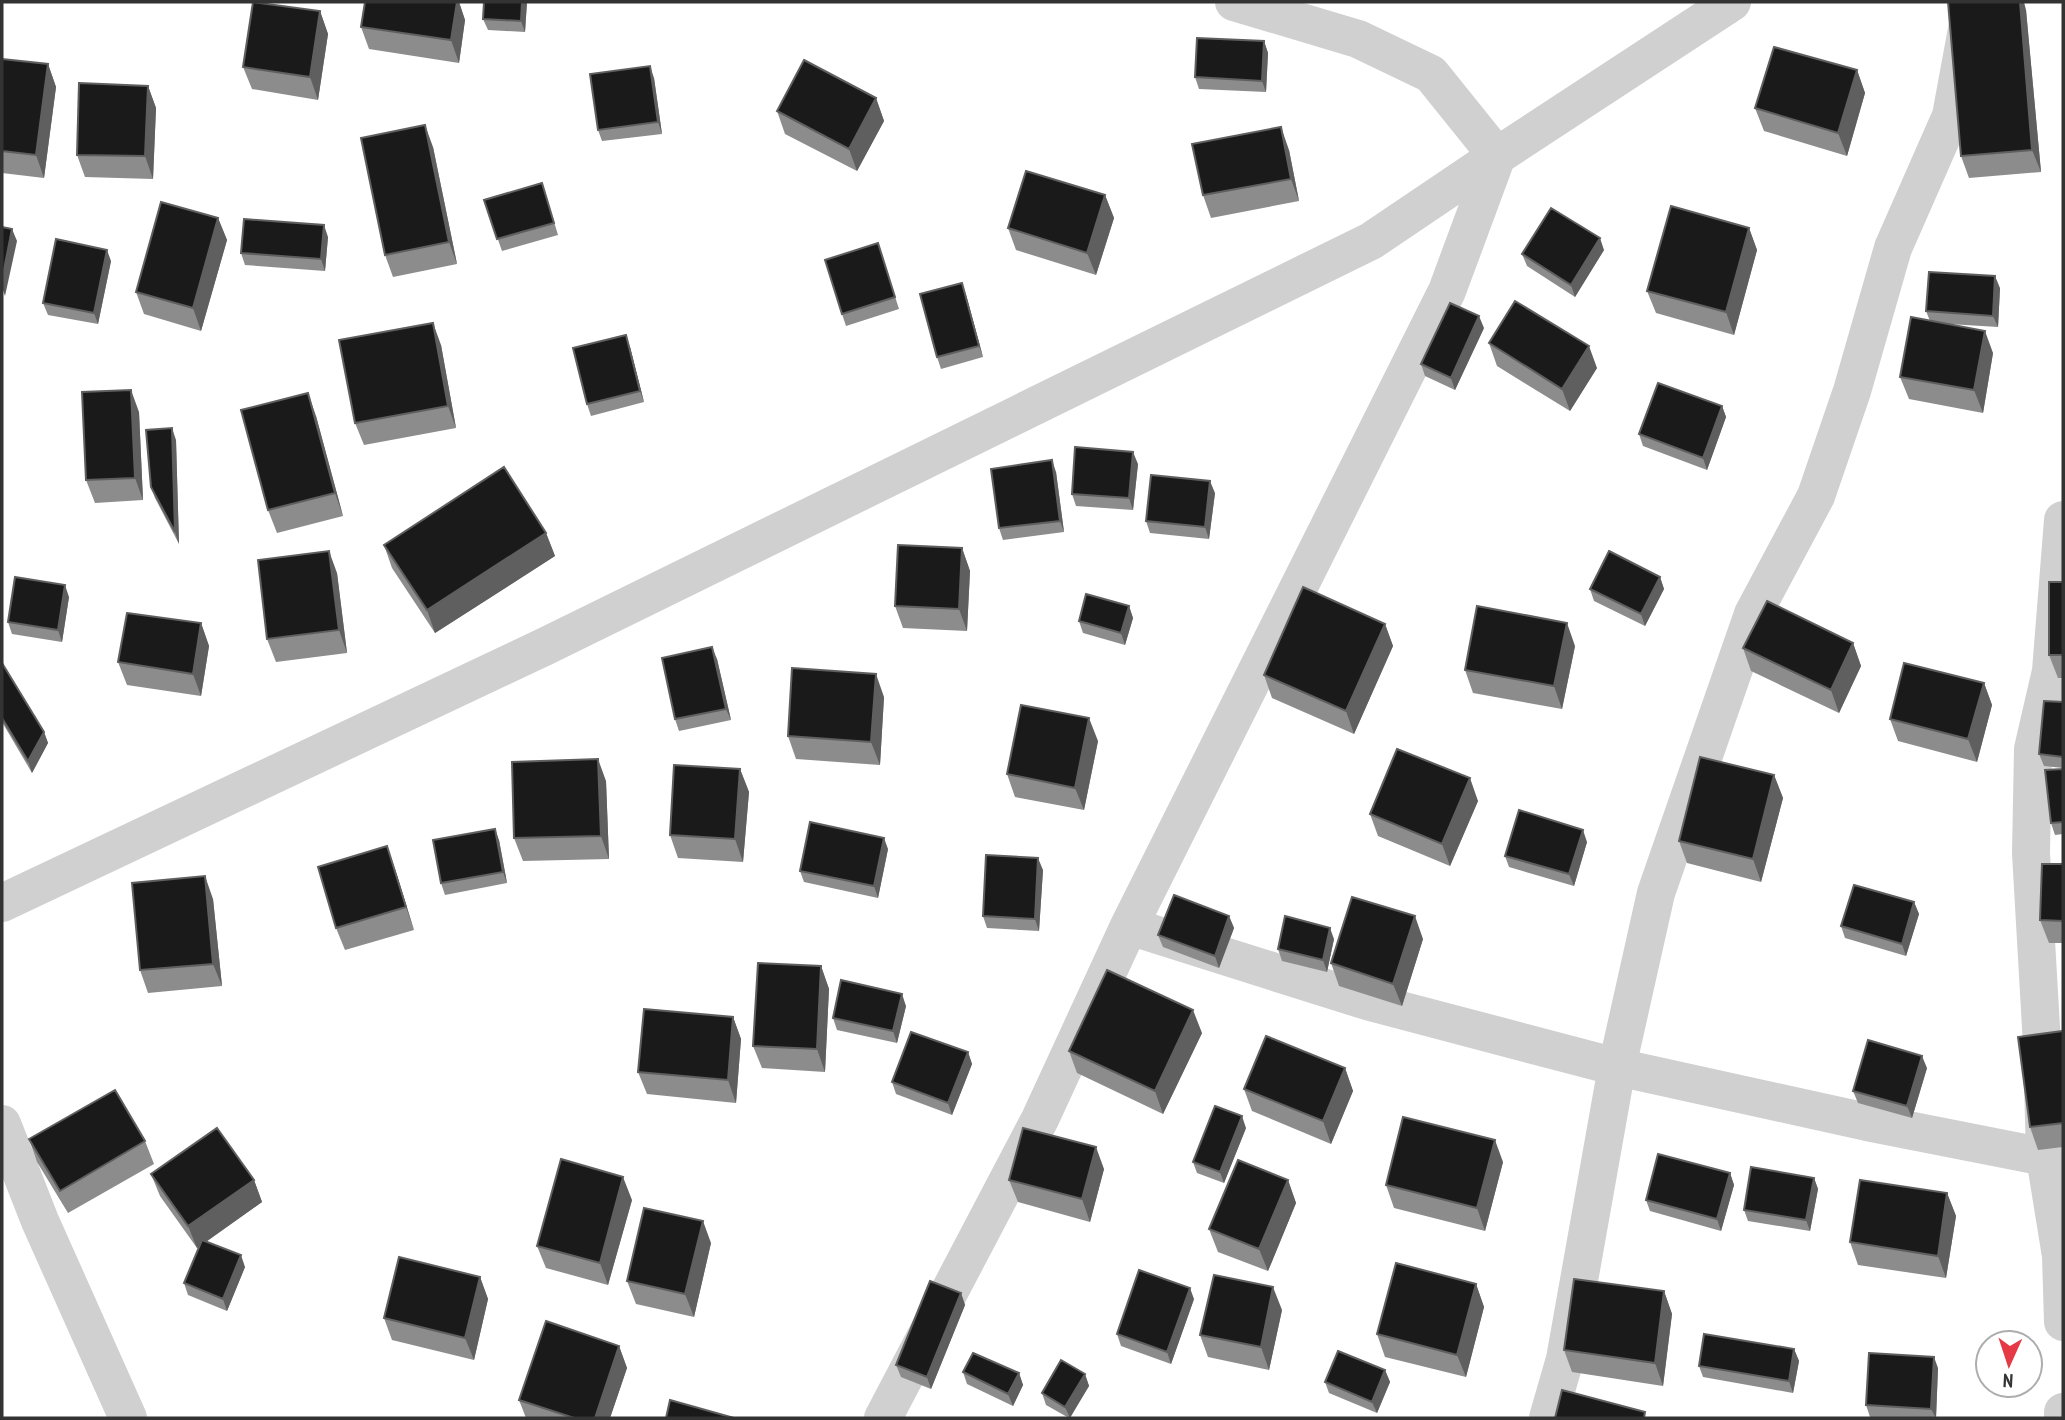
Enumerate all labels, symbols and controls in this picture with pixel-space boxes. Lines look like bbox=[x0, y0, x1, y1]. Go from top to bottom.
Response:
north arrow bbox=[1974, 1329, 2044, 1399]
text: N bbox=[2002, 1369, 2014, 1393]

